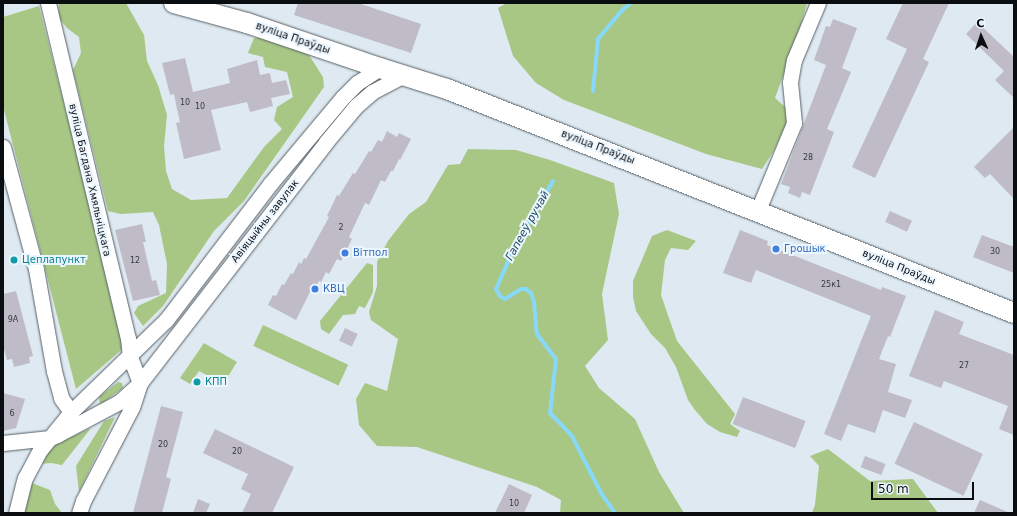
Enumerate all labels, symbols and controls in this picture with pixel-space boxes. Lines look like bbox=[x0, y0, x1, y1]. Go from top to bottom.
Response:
north arrow bbox=[961, 16, 1001, 56]
text: С bbox=[976, 17, 985, 30]
street label: вуліца Праўды bbox=[254, 20, 332, 56]
house number: 10 bbox=[180, 98, 190, 108]
street label: вуліца Багдана Хмяльніцкага bbox=[67, 102, 113, 258]
house number: 10 bbox=[195, 102, 205, 112]
street label: вуліца Праўды bbox=[560, 127, 636, 167]
house number: 28 bbox=[803, 153, 813, 163]
street label: Авіяцыйны завулак bbox=[229, 177, 301, 265]
water label: Гапееў ручай bbox=[503, 189, 553, 263]
house number: 2 bbox=[338, 223, 344, 233]
place label: Грошык bbox=[784, 243, 826, 255]
marker: Грошык bbox=[771, 244, 781, 254]
place label: Вітпол bbox=[353, 247, 388, 259]
street label: вуліца Праўды bbox=[861, 247, 937, 287]
house number: 30 bbox=[990, 247, 1000, 257]
marker: Вітпол bbox=[340, 248, 350, 258]
place label: Цеплапункт bbox=[22, 254, 86, 266]
marker: Цеплапункт bbox=[9, 255, 19, 265]
house number: 12 bbox=[130, 256, 140, 266]
house number: 25к1 bbox=[821, 280, 841, 290]
place label: КВЦ bbox=[323, 283, 345, 295]
marker: КВЦ bbox=[310, 284, 320, 294]
house number: 9А bbox=[8, 315, 18, 325]
house number: 27 bbox=[959, 361, 969, 371]
place label: КПП bbox=[205, 376, 227, 388]
marker: КПП bbox=[192, 377, 202, 387]
house number: 6 bbox=[9, 409, 15, 419]
house number: 20 bbox=[158, 440, 168, 450]
house number: 20 bbox=[232, 447, 242, 457]
scale bar bbox=[873, 474, 976, 500]
text: 50 m bbox=[878, 482, 909, 496]
house number: 10 bbox=[509, 499, 519, 509]

